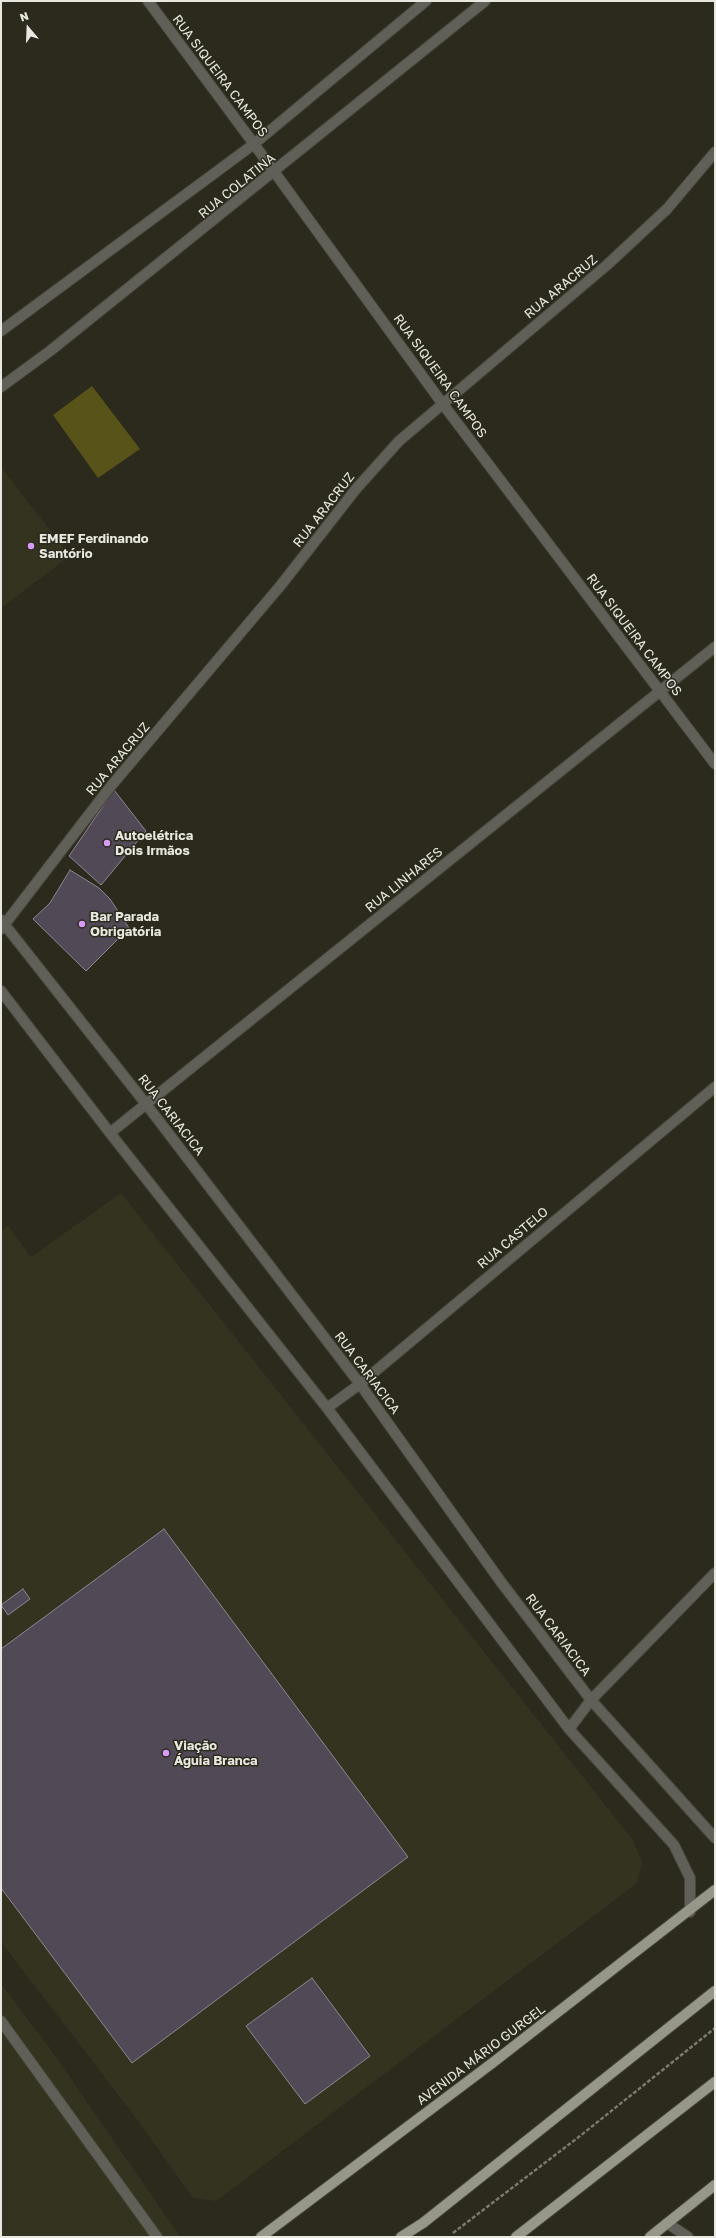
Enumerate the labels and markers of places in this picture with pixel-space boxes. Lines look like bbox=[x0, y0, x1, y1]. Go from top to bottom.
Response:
place label: EMEF Ferdinando Santório bbox=[39, 531, 149, 562]
marker: EMEF Ferdinando Santório bbox=[26, 541, 36, 551]
place label: Autoelétrica Dois Irmãos bbox=[115, 828, 193, 859]
marker: Autoelétrica Dois Irmãos bbox=[102, 838, 112, 848]
place label: Bar Parada Obrigatória bbox=[90, 909, 161, 940]
marker: Bar Parada Obrigatória bbox=[77, 919, 87, 929]
place label: Viação Águia Branca bbox=[174, 1738, 258, 1769]
marker: Viação Águia Branca bbox=[161, 1748, 171, 1758]

